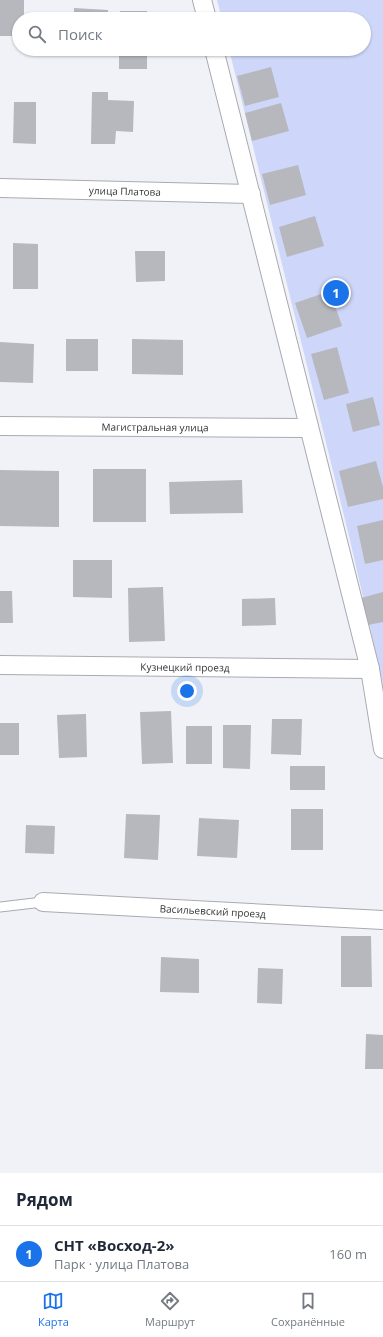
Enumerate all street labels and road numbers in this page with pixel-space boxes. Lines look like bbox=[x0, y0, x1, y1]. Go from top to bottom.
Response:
street label: улица Платова bbox=[89, 183, 161, 199]
street label: Магистральная улица bbox=[101, 420, 209, 434]
street label: Кузнецкий проезд bbox=[140, 660, 230, 674]
street label: Васильевский проезд bbox=[159, 901, 266, 921]

